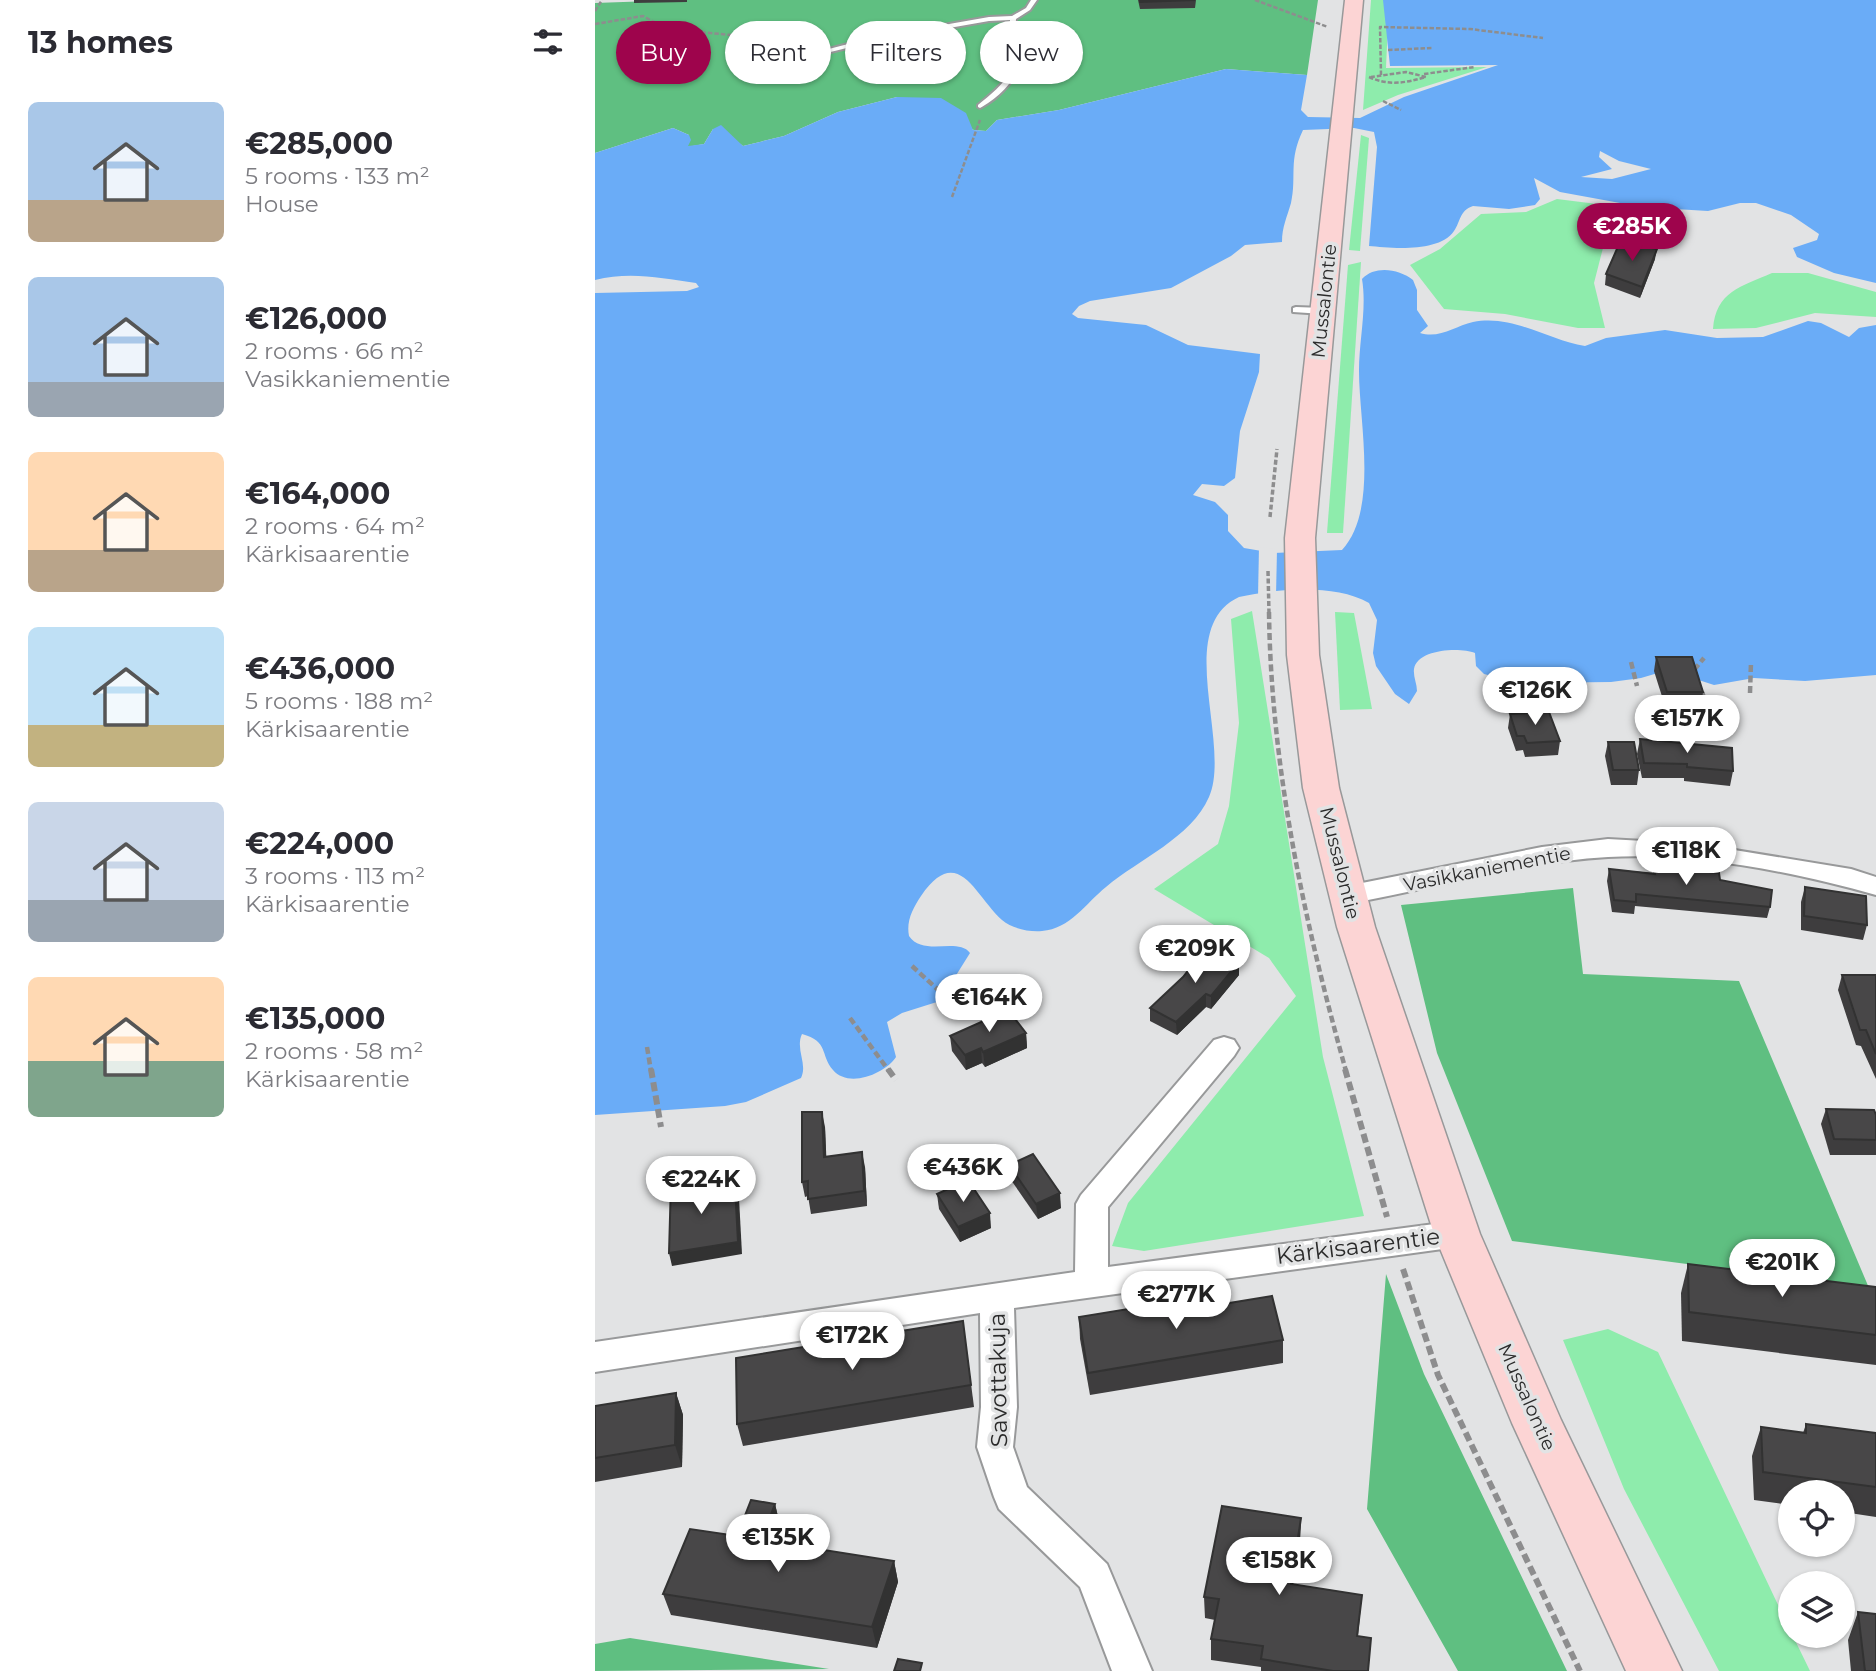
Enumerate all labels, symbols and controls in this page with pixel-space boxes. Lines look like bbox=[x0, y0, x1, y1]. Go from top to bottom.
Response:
chip: Buy bbox=[616, 21, 711, 84]
chip: Rent bbox=[725, 21, 831, 84]
chip: Filters bbox=[845, 21, 966, 84]
chip: New bbox=[980, 21, 1083, 84]
icon: filters bbox=[529, 23, 567, 61]
text: 13 homes bbox=[28, 24, 173, 61]
text: €285,000 bbox=[245, 125, 393, 162]
icon: home bbox=[84, 130, 168, 214]
text: 5 rooms · 133 m² bbox=[245, 162, 430, 190]
text: House bbox=[245, 190, 319, 218]
pin: €285K bbox=[1583, 204, 1681, 263]
text: €285K bbox=[1593, 212, 1671, 240]
street label: Mussalontie bbox=[1307, 243, 1341, 359]
text: €126,000 bbox=[245, 300, 387, 337]
icon: home bbox=[84, 305, 168, 389]
text: 2 rooms · 66 m² bbox=[245, 337, 424, 365]
text: Vasikkaniementie bbox=[245, 365, 451, 393]
text: €164,000 bbox=[245, 475, 390, 512]
icon: home bbox=[84, 480, 168, 564]
text: 2 rooms · 64 m² bbox=[245, 512, 425, 540]
text: Kärkisaarentie bbox=[245, 540, 410, 568]
text: €436,000 bbox=[245, 650, 395, 687]
icon: home bbox=[84, 655, 168, 739]
pin: €126K bbox=[1486, 668, 1584, 727]
text: €126K bbox=[1498, 676, 1572, 704]
text: 5 rooms · 188 m² bbox=[245, 687, 433, 715]
pin: €157K bbox=[1638, 696, 1736, 755]
text: €157K bbox=[1651, 704, 1723, 732]
text: Kärkisaarentie bbox=[245, 715, 410, 743]
street label: Mussalontie bbox=[1315, 805, 1365, 921]
text: €224,000 bbox=[245, 825, 394, 862]
pin: €118K bbox=[1637, 828, 1735, 887]
icon: home bbox=[84, 830, 168, 914]
text: €118K bbox=[1651, 836, 1721, 864]
street label: Vasikkaniementie bbox=[1401, 842, 1573, 896]
text: 3 rooms · 113 m² bbox=[245, 862, 425, 890]
text: Kärkisaarentie bbox=[245, 890, 410, 918]
pin: €209K bbox=[1146, 926, 1244, 985]
text: €209K bbox=[1155, 934, 1235, 962]
pin: €164K bbox=[940, 974, 1038, 1034]
text: €164K bbox=[951, 983, 1027, 1011]
text: €135,000 bbox=[245, 1000, 385, 1037]
icon: home bbox=[84, 1005, 168, 1089]
text: 2 rooms · 58 m² bbox=[245, 1037, 423, 1065]
text: Kärkisaarentie bbox=[245, 1065, 410, 1093]
pin: €436K bbox=[914, 1144, 1012, 1204]
text: €436K bbox=[923, 1153, 1003, 1181]
pin: €224K bbox=[652, 1156, 750, 1216]
text: €224K bbox=[662, 1165, 740, 1193]
street label: Kärkisaarentie bbox=[1275, 1222, 1441, 1270]
pin: €201K bbox=[1733, 1240, 1831, 1299]
text: €201K bbox=[1745, 1248, 1819, 1276]
pin: €277K bbox=[1127, 1272, 1225, 1331]
text: €277K bbox=[1137, 1280, 1215, 1308]
pin: €172K bbox=[803, 1312, 901, 1372]
street label: Savottakuja bbox=[983, 1313, 1013, 1447]
text: €172K bbox=[816, 1321, 888, 1349]
street label: Mussalontie bbox=[1493, 1340, 1561, 1454]
map controls bbox=[1778, 1480, 1855, 1648]
button: locate bbox=[1778, 1480, 1855, 1557]
pin: €135K bbox=[729, 1514, 827, 1574]
text: €135K bbox=[742, 1523, 814, 1551]
pin: €158K bbox=[1230, 1538, 1328, 1597]
text: €158K bbox=[1242, 1546, 1316, 1574]
button: layers bbox=[1778, 1571, 1855, 1648]

